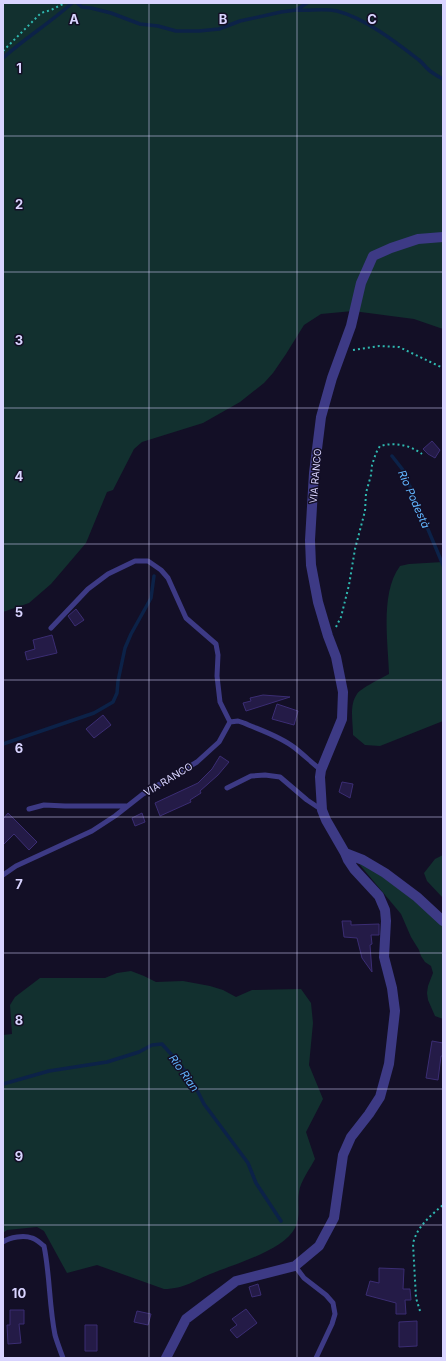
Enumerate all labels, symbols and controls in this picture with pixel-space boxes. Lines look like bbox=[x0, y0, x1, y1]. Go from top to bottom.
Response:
text: A bbox=[69, 11, 79, 27]
text: B bbox=[219, 11, 228, 27]
text: C bbox=[367, 11, 377, 27]
text: 1 bbox=[16, 60, 22, 76]
text: 2 bbox=[15, 196, 23, 212]
text: 3 bbox=[15, 332, 23, 348]
street label: VIA RANCO bbox=[307, 448, 323, 504]
text: 4 bbox=[15, 468, 24, 484]
water label: Rio Podestà bbox=[395, 468, 433, 531]
text: 5 bbox=[15, 604, 23, 620]
text: 6 bbox=[15, 740, 23, 756]
street label: VIA RANCO bbox=[141, 759, 195, 798]
text: 7 bbox=[15, 876, 23, 892]
text: 8 bbox=[15, 1012, 23, 1028]
water label: Rio Rian bbox=[166, 1052, 202, 1095]
text: 9 bbox=[15, 1148, 23, 1164]
text: 10 bbox=[12, 1285, 26, 1301]

